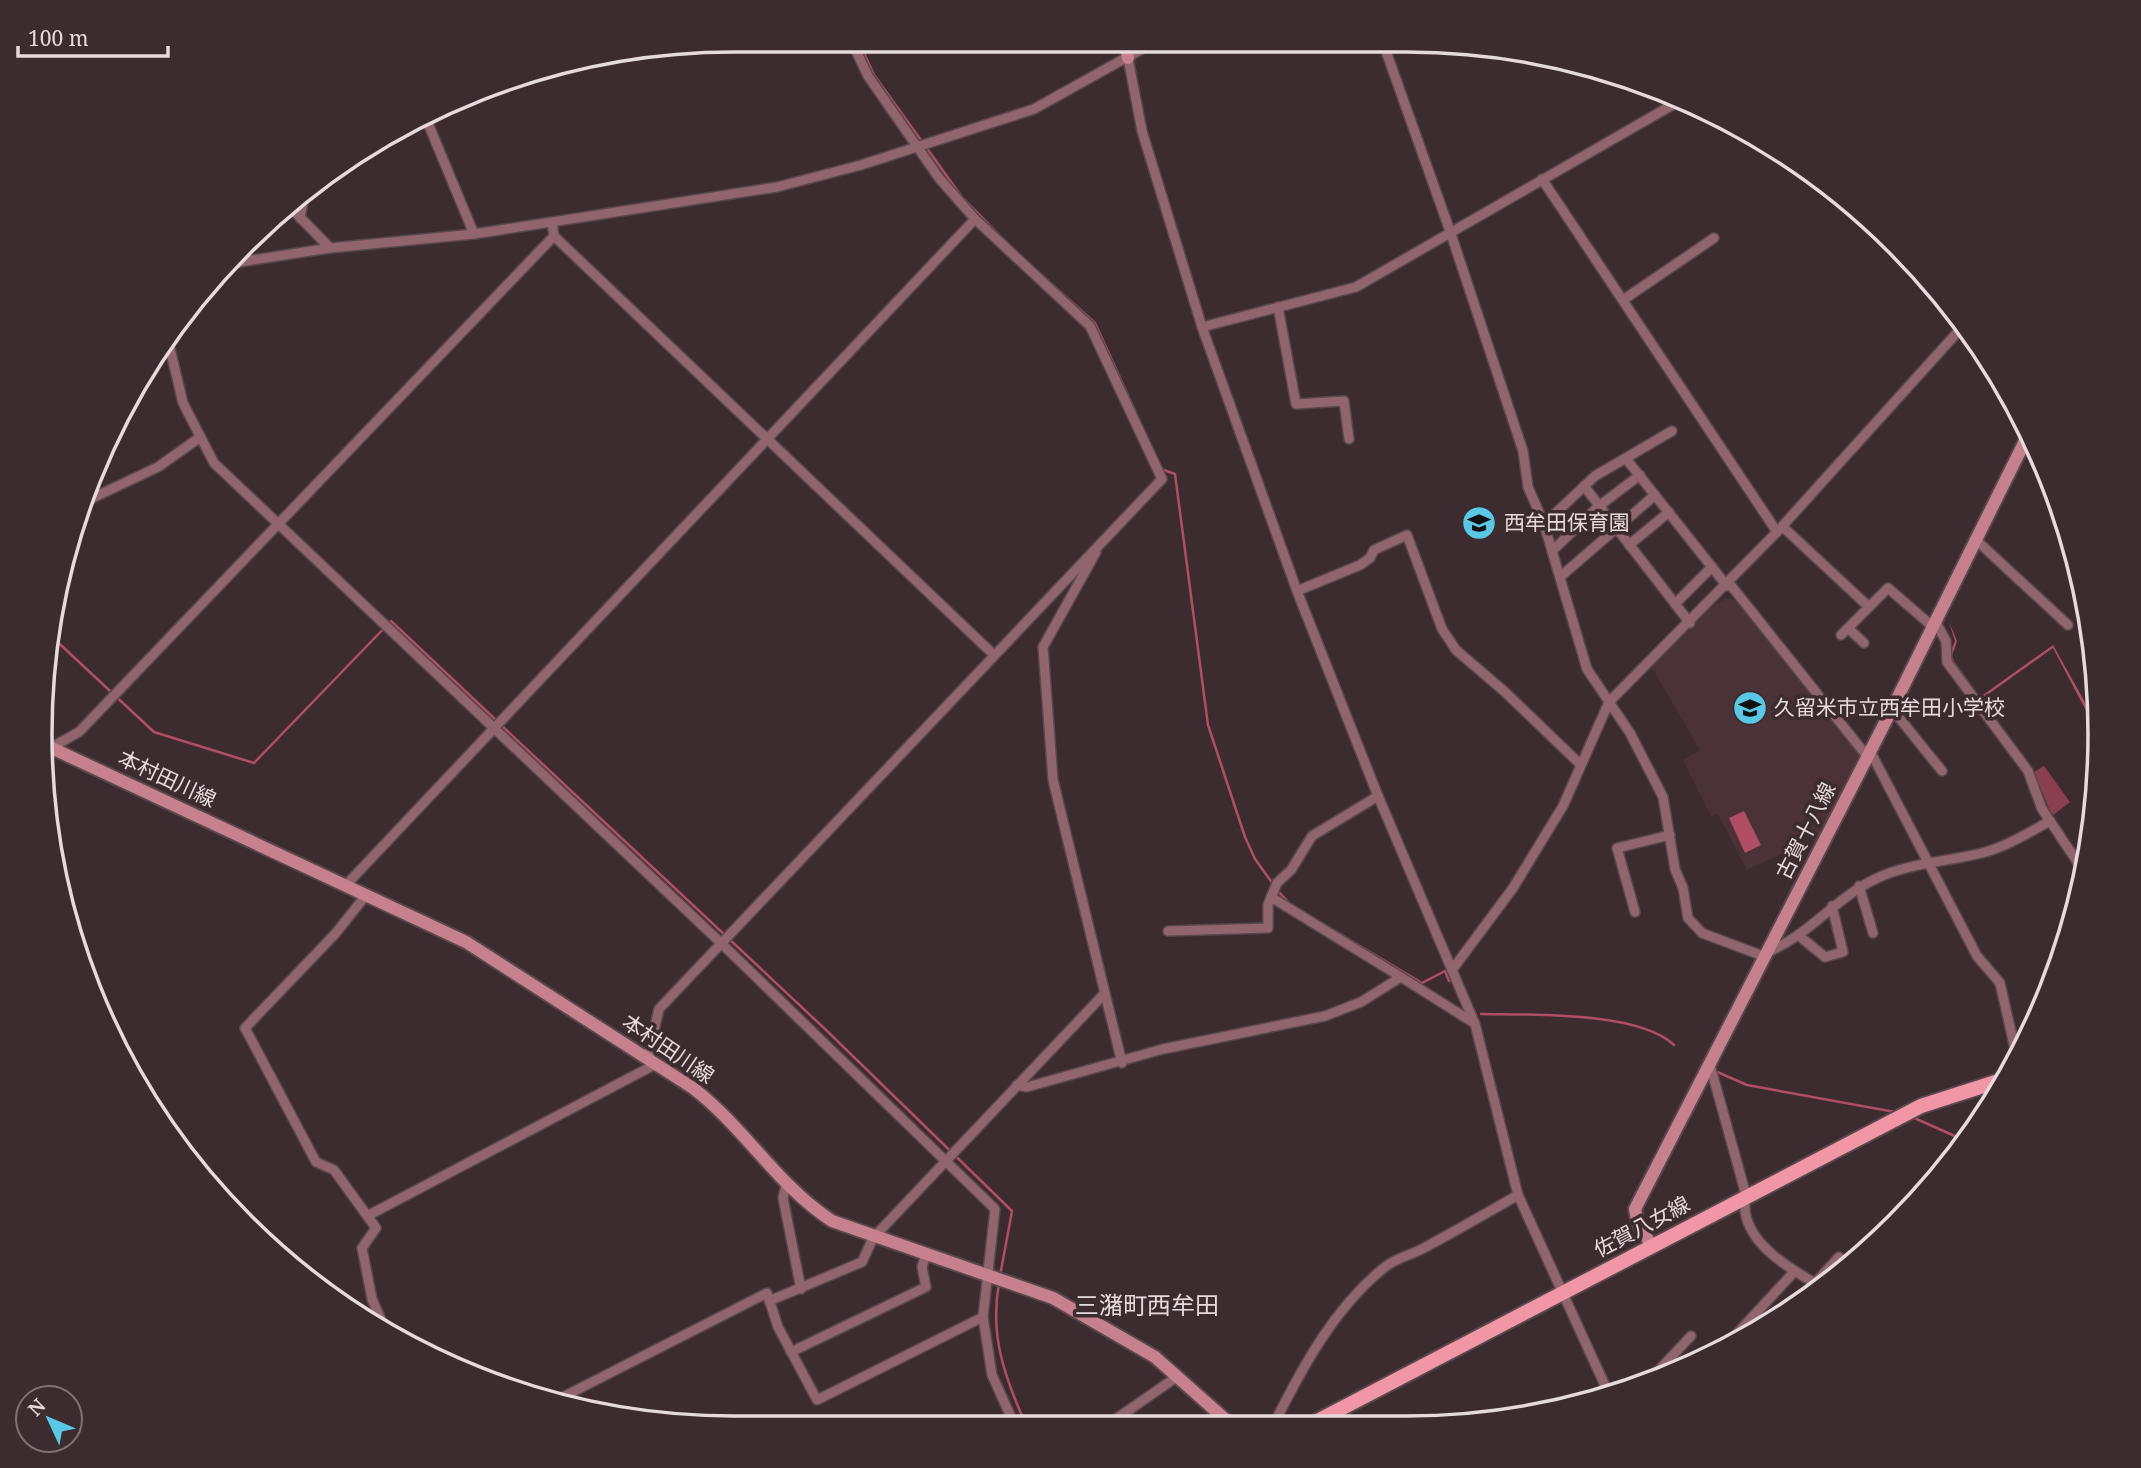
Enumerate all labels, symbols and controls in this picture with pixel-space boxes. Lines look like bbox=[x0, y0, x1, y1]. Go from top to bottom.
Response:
scale bar bbox=[18, 14, 168, 58]
text: 100 m bbox=[28, 24, 89, 52]
school or university icon: 西牟田保育園 bbox=[1460, 504, 1498, 542]
place label: 西牟田保育園 bbox=[1504, 508, 1630, 536]
school or university icon: 久留米市立西牟田小学校 bbox=[1731, 689, 1769, 727]
place label: 久留米市立西牟田小学校 bbox=[1774, 693, 2005, 721]
street label: 本村田川線 bbox=[114, 743, 221, 813]
street label: 古賀十八線 bbox=[1769, 777, 1841, 884]
street label: 本村田川線 bbox=[617, 1007, 720, 1089]
street label: 佐賀八女線 bbox=[1589, 1189, 1694, 1263]
district label: 三潴町西牟田 bbox=[1075, 1288, 1219, 1321]
north arrow bbox=[14, 1384, 84, 1454]
text: N bbox=[22, 1393, 51, 1422]

